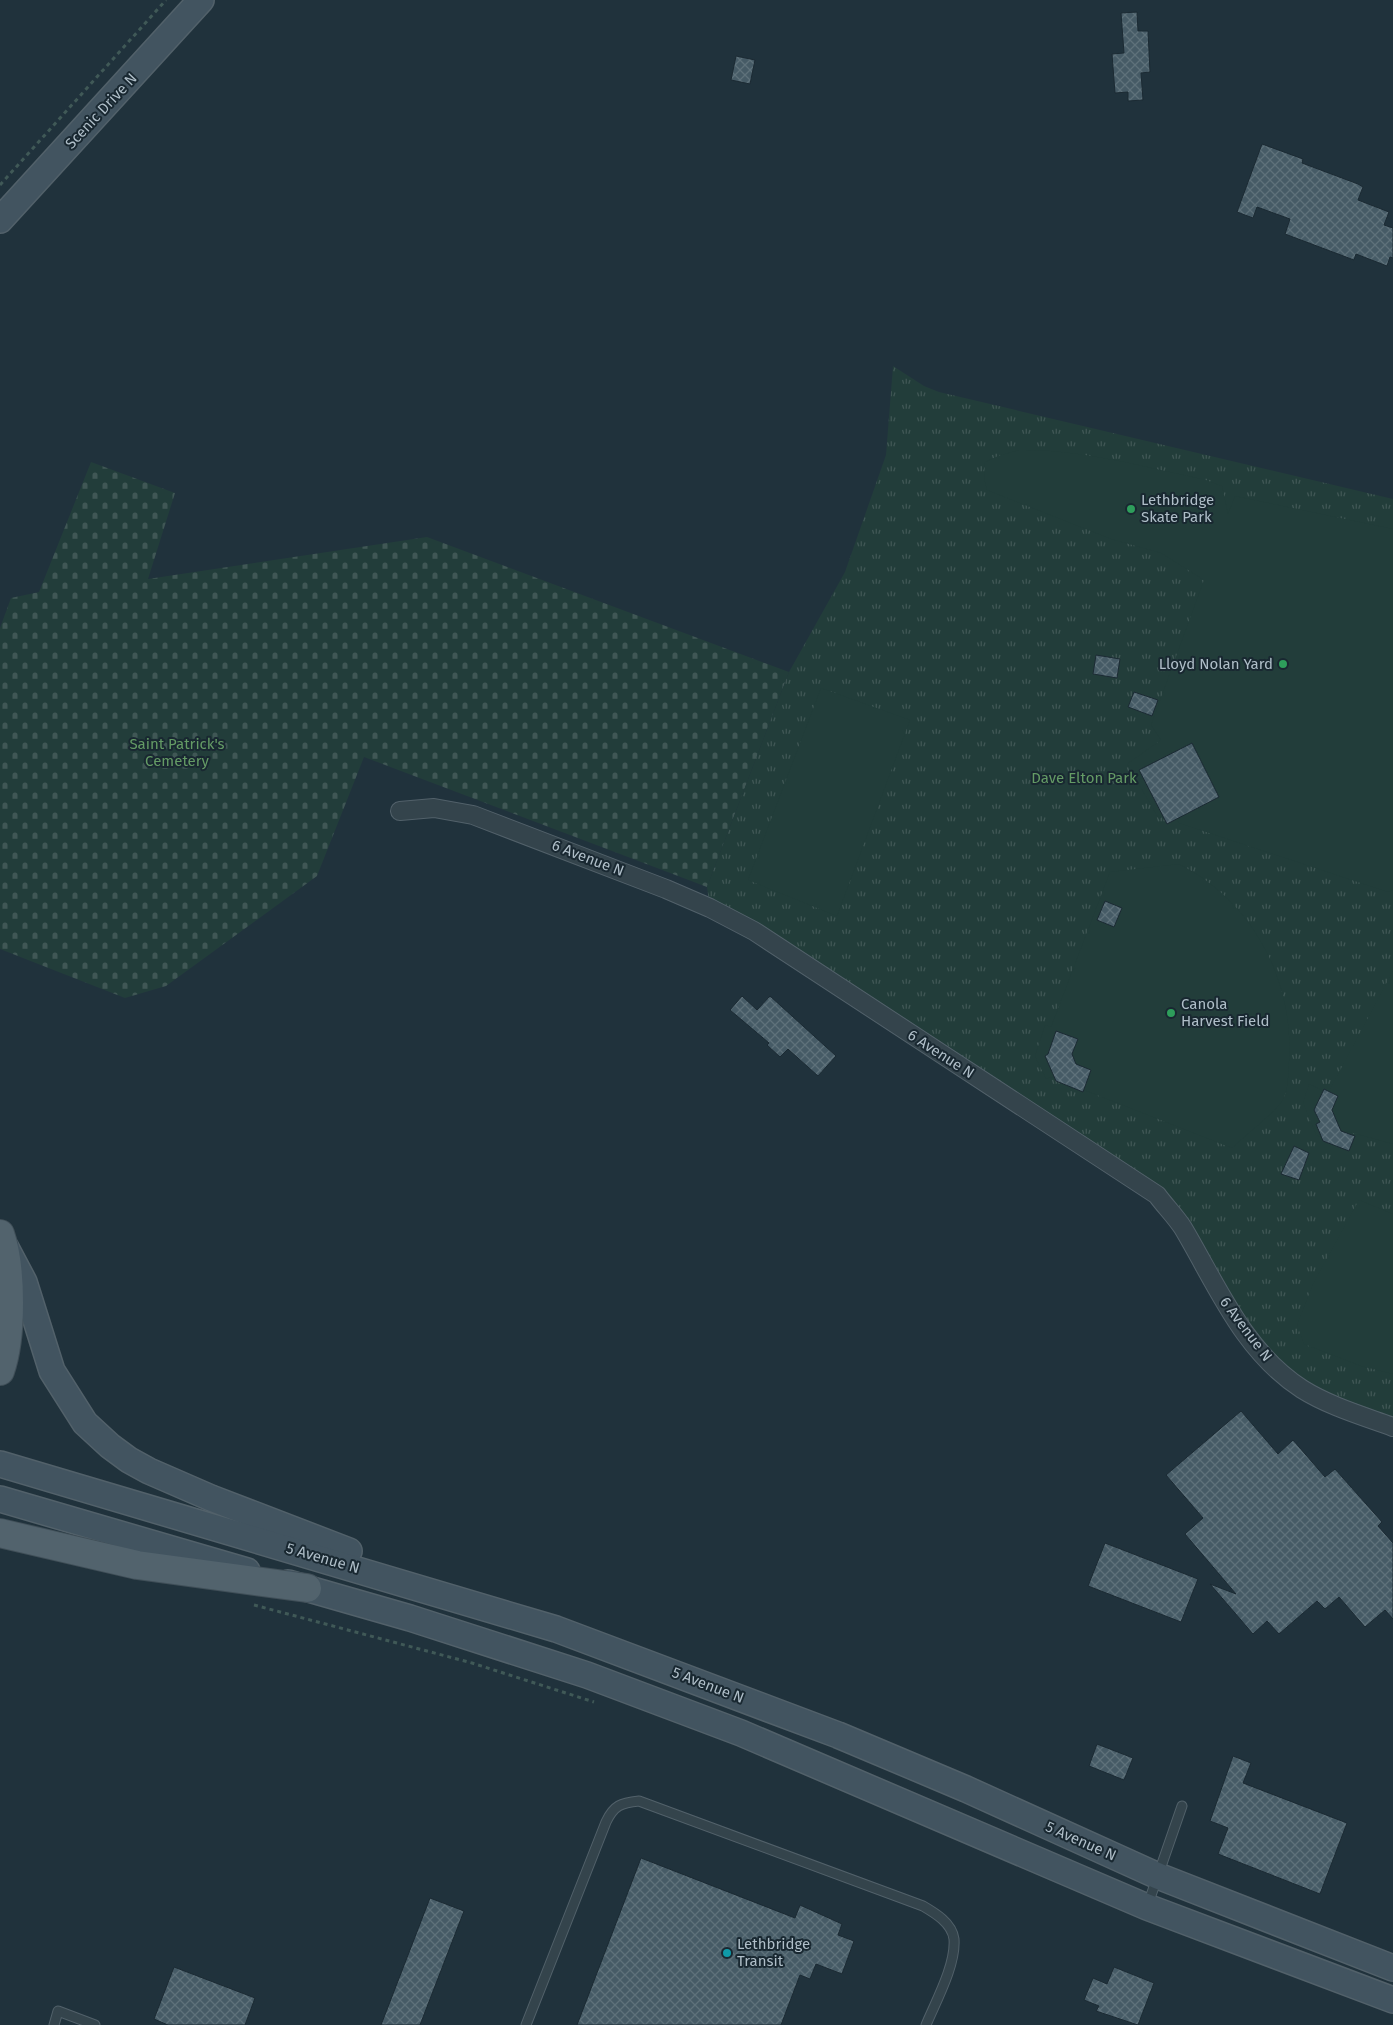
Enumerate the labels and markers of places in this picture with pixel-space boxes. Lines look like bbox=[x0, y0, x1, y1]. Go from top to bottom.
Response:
place label: Lethbridge Skate Park bbox=[1141, 491, 1214, 526]
marker: Lethbridge Skate Park bbox=[1125, 503, 1137, 515]
place label: Lloyd Nolan Yard bbox=[1159, 655, 1273, 673]
marker: Lloyd Nolan Yard bbox=[1277, 658, 1289, 670]
place label: Canola Harvest Field bbox=[1181, 995, 1270, 1030]
marker: Canola Harvest Field bbox=[1165, 1007, 1177, 1019]
place label: Lethbridge Transit bbox=[737, 1935, 810, 1970]
marker: Lethbridge Transit bbox=[721, 1947, 733, 1959]

